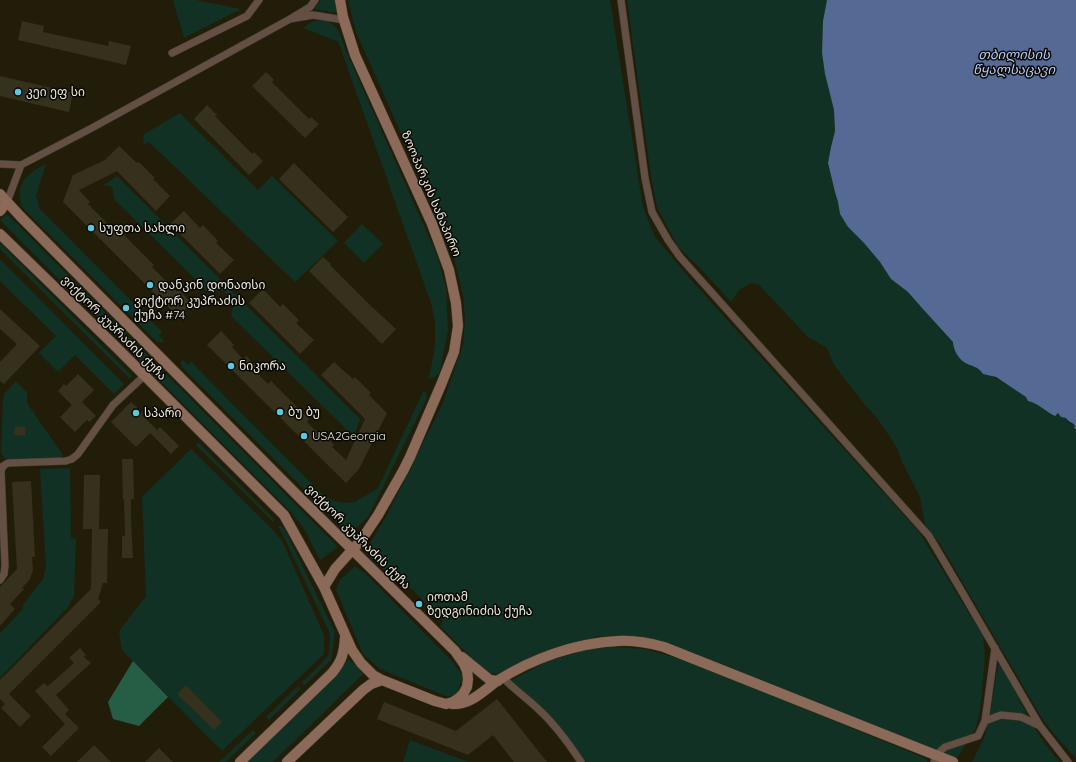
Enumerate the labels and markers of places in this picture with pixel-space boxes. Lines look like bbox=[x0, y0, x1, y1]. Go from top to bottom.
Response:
place label: კეი ეფ სი bbox=[26, 85, 85, 99]
marker: კეი ეფ სი bbox=[13, 87, 23, 97]
place label: სუფთა სახლი bbox=[99, 221, 185, 235]
marker: სუფთა სახლი bbox=[86, 223, 96, 233]
place label: დანკინ დონათსი bbox=[158, 278, 265, 292]
marker: დანკინ დონათსი bbox=[145, 280, 155, 290]
place label: ვიქტორ კუპრაძის ქუჩა #74 bbox=[134, 294, 245, 322]
marker: ვიქტორ კუპრაძის ქუჩა #74 bbox=[121, 303, 131, 313]
place label: ნიკორა bbox=[239, 359, 286, 373]
marker: ნიკორა bbox=[226, 361, 236, 371]
place label: ბუ ბუ bbox=[288, 405, 320, 419]
place label: სპარი bbox=[144, 406, 181, 420]
marker: ბუ ბუ bbox=[275, 407, 285, 417]
marker: სპარი bbox=[131, 408, 141, 418]
place label: USA2Georgia bbox=[312, 429, 386, 443]
marker: USA2Georgia bbox=[299, 431, 309, 441]
place label: იოთამ ზედგინიძის ქუჩა bbox=[427, 590, 532, 618]
marker: იოთამ ზედგინიძის ქუჩა bbox=[414, 599, 424, 609]

